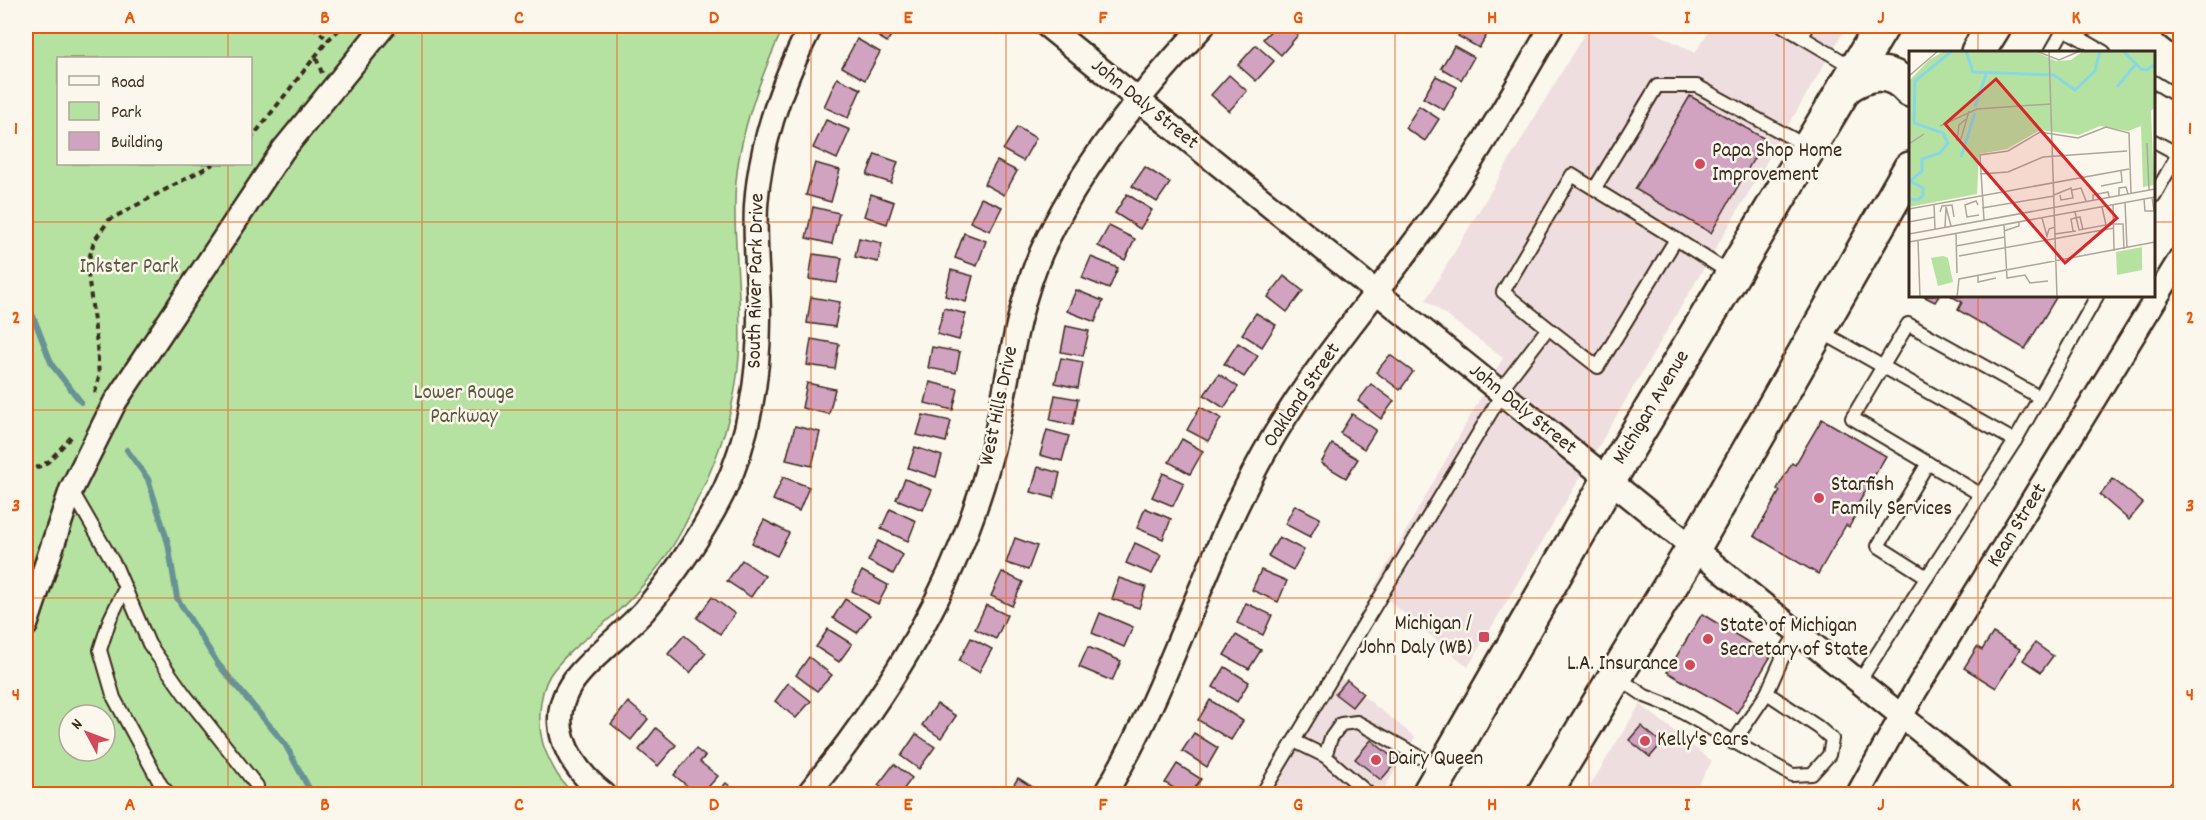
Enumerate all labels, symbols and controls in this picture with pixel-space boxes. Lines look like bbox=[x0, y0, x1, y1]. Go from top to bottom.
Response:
text: A bbox=[125, 5, 136, 33]
text: B bbox=[320, 5, 330, 33]
text: C bbox=[514, 5, 524, 33]
text: D bbox=[709, 5, 720, 33]
text: E bbox=[903, 5, 913, 33]
text: F bbox=[1099, 5, 1109, 33]
text: G bbox=[1293, 5, 1303, 33]
text: H bbox=[1487, 5, 1497, 33]
text: I bbox=[1684, 5, 1691, 33]
text: J bbox=[1877, 5, 1885, 33]
text: K bbox=[2071, 5, 2081, 33]
inset map bbox=[1909, 51, 2155, 297]
street label: John Daly Street bbox=[1084, 52, 1205, 158]
legend bbox=[57, 57, 252, 165]
text: Road bbox=[111, 71, 145, 96]
text: Park bbox=[111, 101, 142, 126]
text: 1 bbox=[14, 116, 18, 144]
text: 1 bbox=[2188, 116, 2192, 144]
text: Building bbox=[111, 131, 163, 156]
place label: Papa Shop Home Improvement bbox=[1712, 137, 1842, 191]
marker: Papa Shop Home Improvement bbox=[1693, 157, 1707, 171]
street label: South River Park Drive bbox=[740, 193, 774, 369]
park label: Inkster Park bbox=[79, 253, 179, 283]
text: 2 bbox=[12, 305, 20, 333]
text: 2 bbox=[2186, 305, 2194, 333]
street label: Oakland Street bbox=[1257, 337, 1349, 454]
street label: West Hills Drive bbox=[973, 344, 1027, 468]
street label: Michigan Avenue bbox=[1606, 345, 1698, 471]
street label: John Daly Street bbox=[1462, 357, 1583, 463]
park label: Lower Rouge Parkway bbox=[414, 379, 514, 433]
place label: Starfish Family Services bbox=[1831, 471, 1952, 525]
street label: Kean Street bbox=[1980, 478, 2056, 574]
marker: Starfish Family Services bbox=[1812, 491, 1826, 505]
text: 3 bbox=[12, 493, 20, 521]
text: 3 bbox=[2186, 493, 2194, 521]
place label: Michigan / John Daly (WB) bbox=[1359, 610, 1472, 664]
place label: State of Michigan Secretary of State bbox=[1720, 612, 1868, 666]
marker: Michigan / John Daly (WB) bbox=[1477, 630, 1491, 644]
marker: State of Michigan Secretary of State bbox=[1701, 632, 1715, 646]
place label: L.A. Insurance bbox=[1567, 650, 1678, 680]
marker: L.A. Insurance bbox=[1683, 658, 1697, 672]
text: 4 bbox=[12, 682, 20, 710]
text: 4 bbox=[2186, 682, 2194, 710]
north arrow bbox=[57, 703, 117, 763]
text: N bbox=[66, 714, 89, 735]
place label: Kelly's Cars bbox=[1657, 726, 1749, 756]
marker: Kelly's Cars bbox=[1638, 734, 1652, 748]
place label: Dairy Queen bbox=[1388, 745, 1483, 775]
marker: Dairy Queen bbox=[1369, 753, 1383, 767]
text: A bbox=[125, 792, 136, 820]
text: B bbox=[320, 792, 330, 820]
text: C bbox=[514, 792, 524, 820]
text: D bbox=[709, 792, 720, 820]
text: E bbox=[903, 792, 913, 820]
text: F bbox=[1099, 792, 1109, 820]
text: G bbox=[1293, 792, 1303, 820]
text: H bbox=[1487, 792, 1497, 820]
text: I bbox=[1684, 792, 1691, 820]
text: J bbox=[1877, 792, 1885, 820]
text: K bbox=[2071, 792, 2081, 820]

